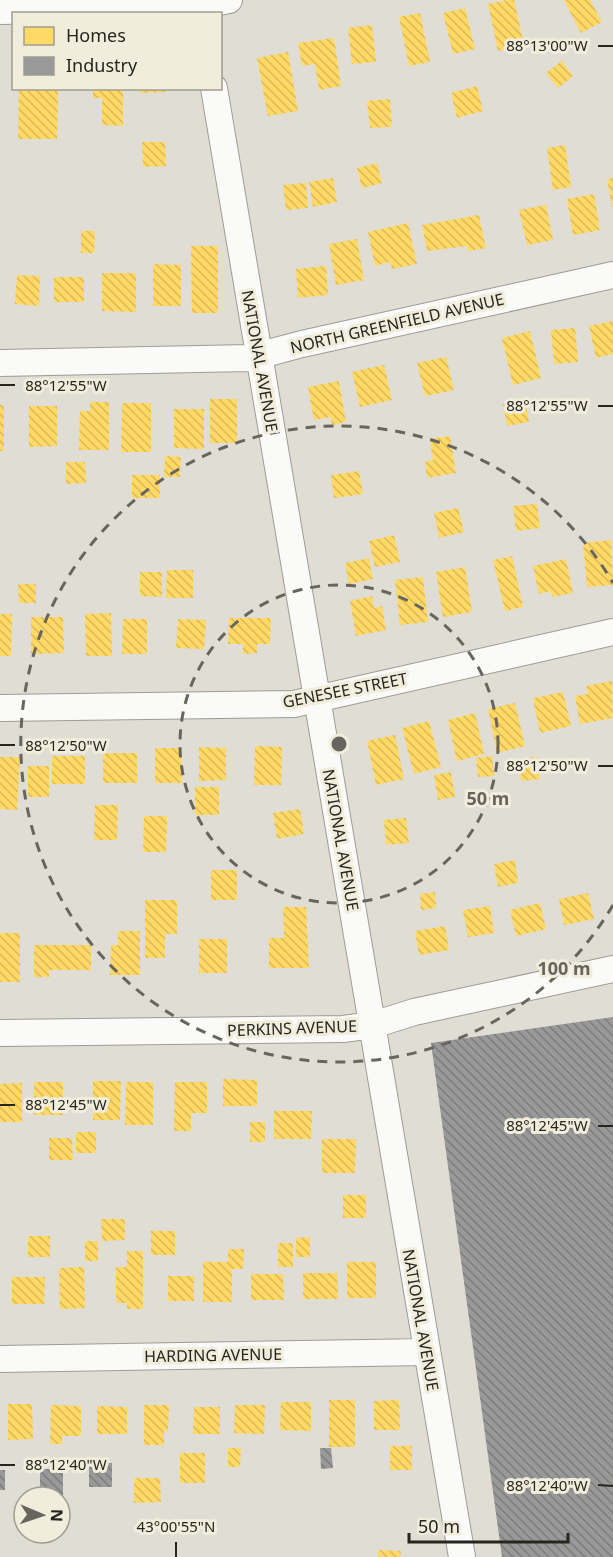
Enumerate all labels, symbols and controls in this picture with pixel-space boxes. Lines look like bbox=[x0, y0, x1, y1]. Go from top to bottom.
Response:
legend bbox=[12, 12, 222, 90]
text: Homes bbox=[66, 23, 126, 47]
text: 88°13'00"W bbox=[506, 35, 588, 55]
text: Industry bbox=[66, 53, 138, 77]
street label: NATIONAL AVENUE bbox=[237, 288, 283, 434]
street label: NORTH GREENFIELD AVENUE bbox=[288, 288, 506, 358]
text: 88°12'55"W bbox=[25, 375, 107, 395]
text: 88°12'55"W bbox=[506, 395, 588, 415]
street label: GENESEE STREET bbox=[281, 667, 409, 713]
centre of rings bbox=[329, 734, 349, 754]
text: 88°12'50"W bbox=[25, 735, 107, 755]
text: 88°12'50"W bbox=[506, 755, 588, 775]
street label: NATIONAL AVENUE bbox=[318, 767, 364, 913]
text: 50 m bbox=[467, 786, 509, 810]
text: 100 m bbox=[537, 956, 591, 980]
street label: PERKINS AVENUE bbox=[227, 1015, 357, 1041]
text: 88°12'45"W bbox=[25, 1094, 107, 1114]
text: 88°12'45"W bbox=[506, 1115, 588, 1135]
street label: NATIONAL AVENUE bbox=[398, 1247, 444, 1393]
street label: HARDING AVENUE bbox=[144, 1343, 282, 1367]
text: 88°12'40"W bbox=[25, 1454, 107, 1474]
text: 88°12'40"W bbox=[506, 1475, 588, 1495]
north arrow bbox=[12, 1485, 72, 1545]
scale bar bbox=[409, 1506, 568, 1544]
text: N bbox=[46, 1509, 68, 1522]
text: 50 m bbox=[418, 1514, 460, 1538]
text: 43°00'55"N bbox=[137, 1516, 215, 1536]

